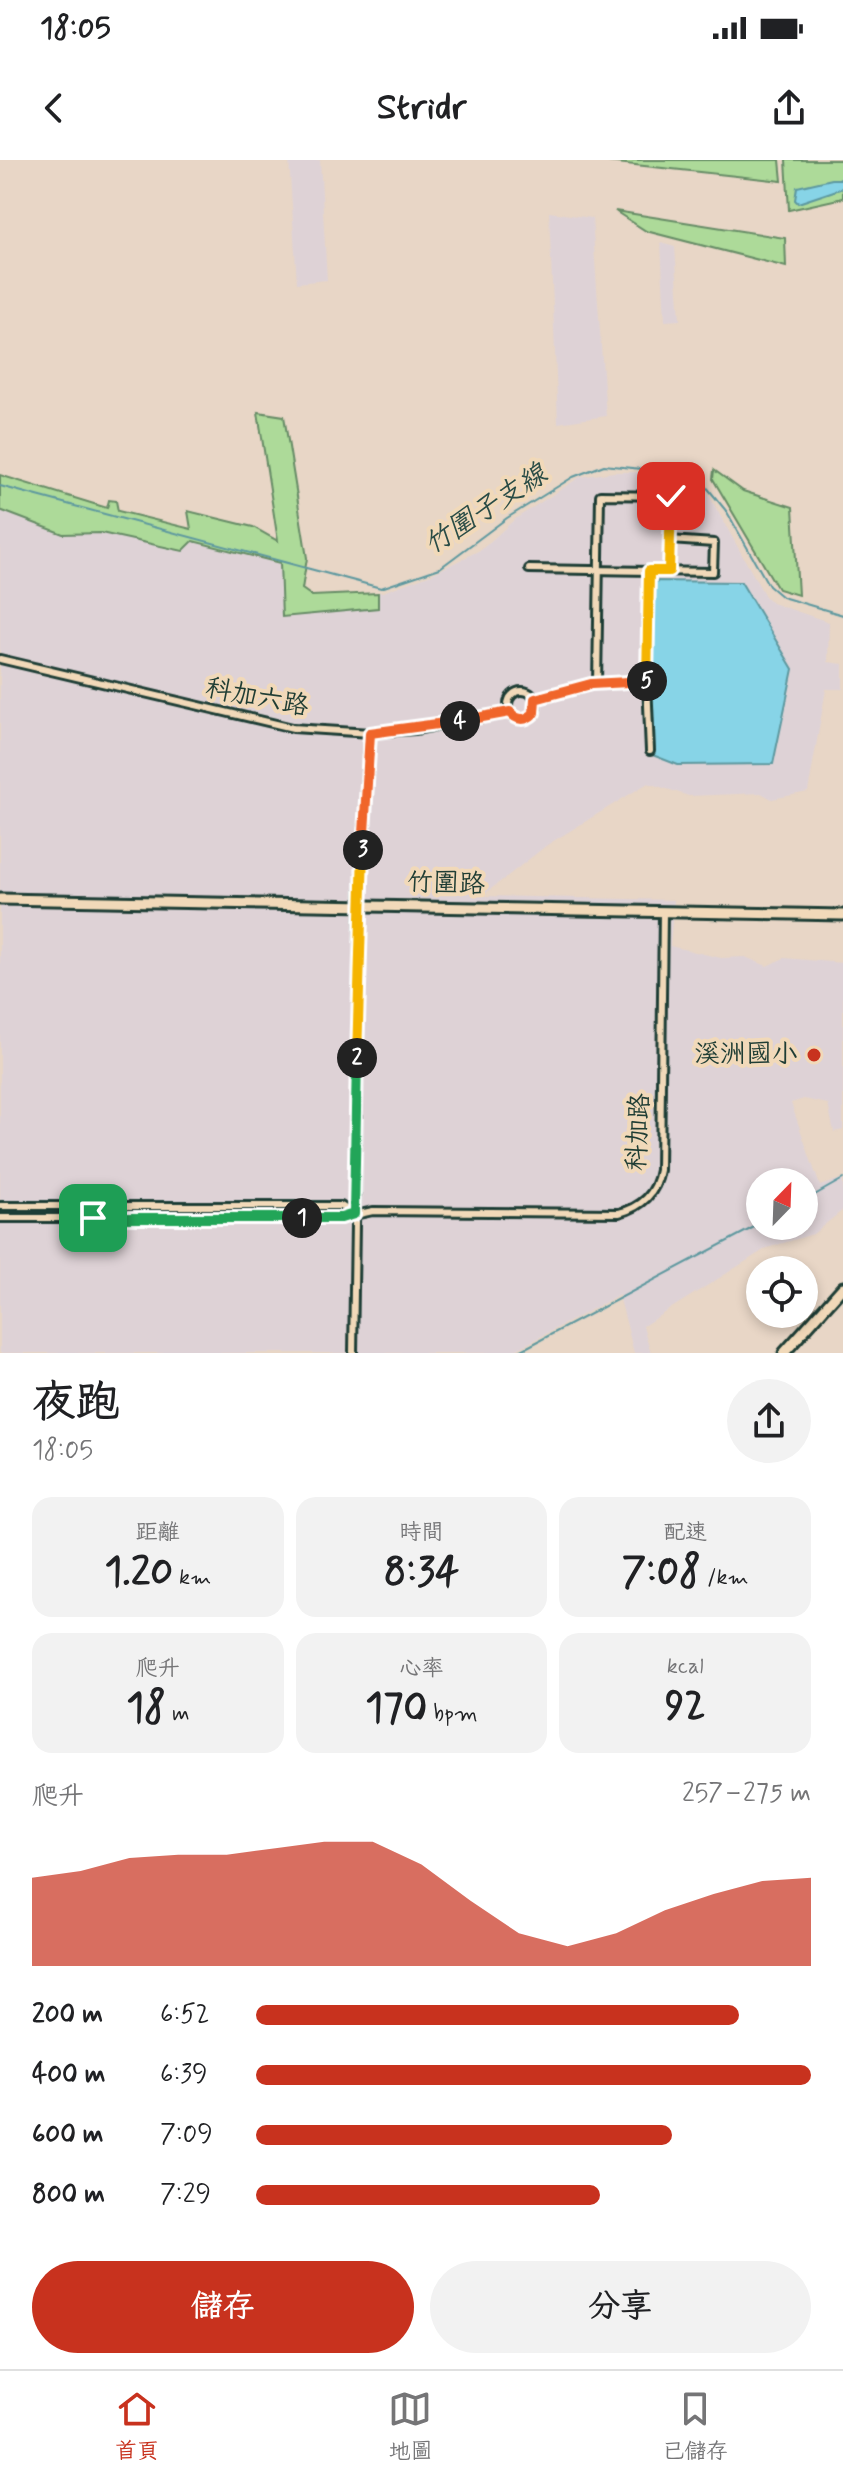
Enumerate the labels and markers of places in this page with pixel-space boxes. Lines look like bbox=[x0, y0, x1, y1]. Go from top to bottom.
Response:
pin bbox=[637, 462, 705, 530]
pin: 5 bbox=[627, 661, 667, 701]
pin: 4 bbox=[440, 701, 480, 741]
pin: 3 bbox=[343, 830, 383, 870]
pin: 2 bbox=[337, 1038, 377, 1078]
place label: 溪洲國小 bbox=[694, 1038, 798, 1072]
marker: 溪洲國小 bbox=[805, 1046, 823, 1064]
pin bbox=[59, 1184, 127, 1252]
pin: 1 bbox=[282, 1198, 322, 1238]

